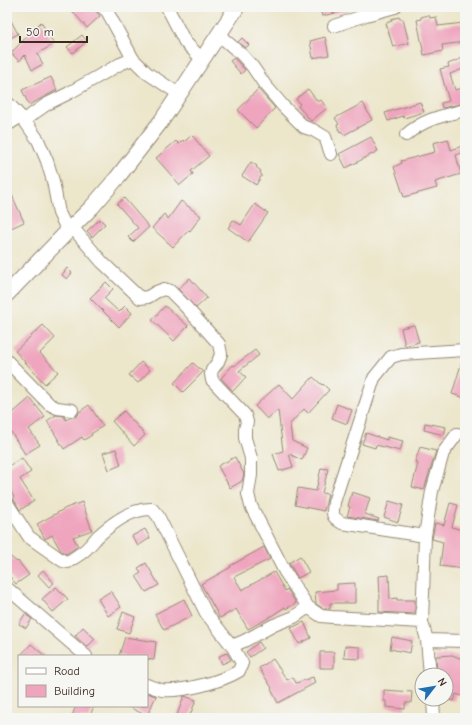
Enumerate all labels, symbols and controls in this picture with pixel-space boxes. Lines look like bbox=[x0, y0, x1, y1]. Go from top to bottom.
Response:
scale bar bbox=[20, 18, 87, 44]
text: 50 m bbox=[26, 25, 54, 39]
legend bbox=[18, 655, 148, 707]
text: Road bbox=[54, 664, 80, 678]
north arrow bbox=[414, 667, 454, 707]
text: N bbox=[435, 676, 450, 689]
text: Building bbox=[54, 684, 95, 698]

